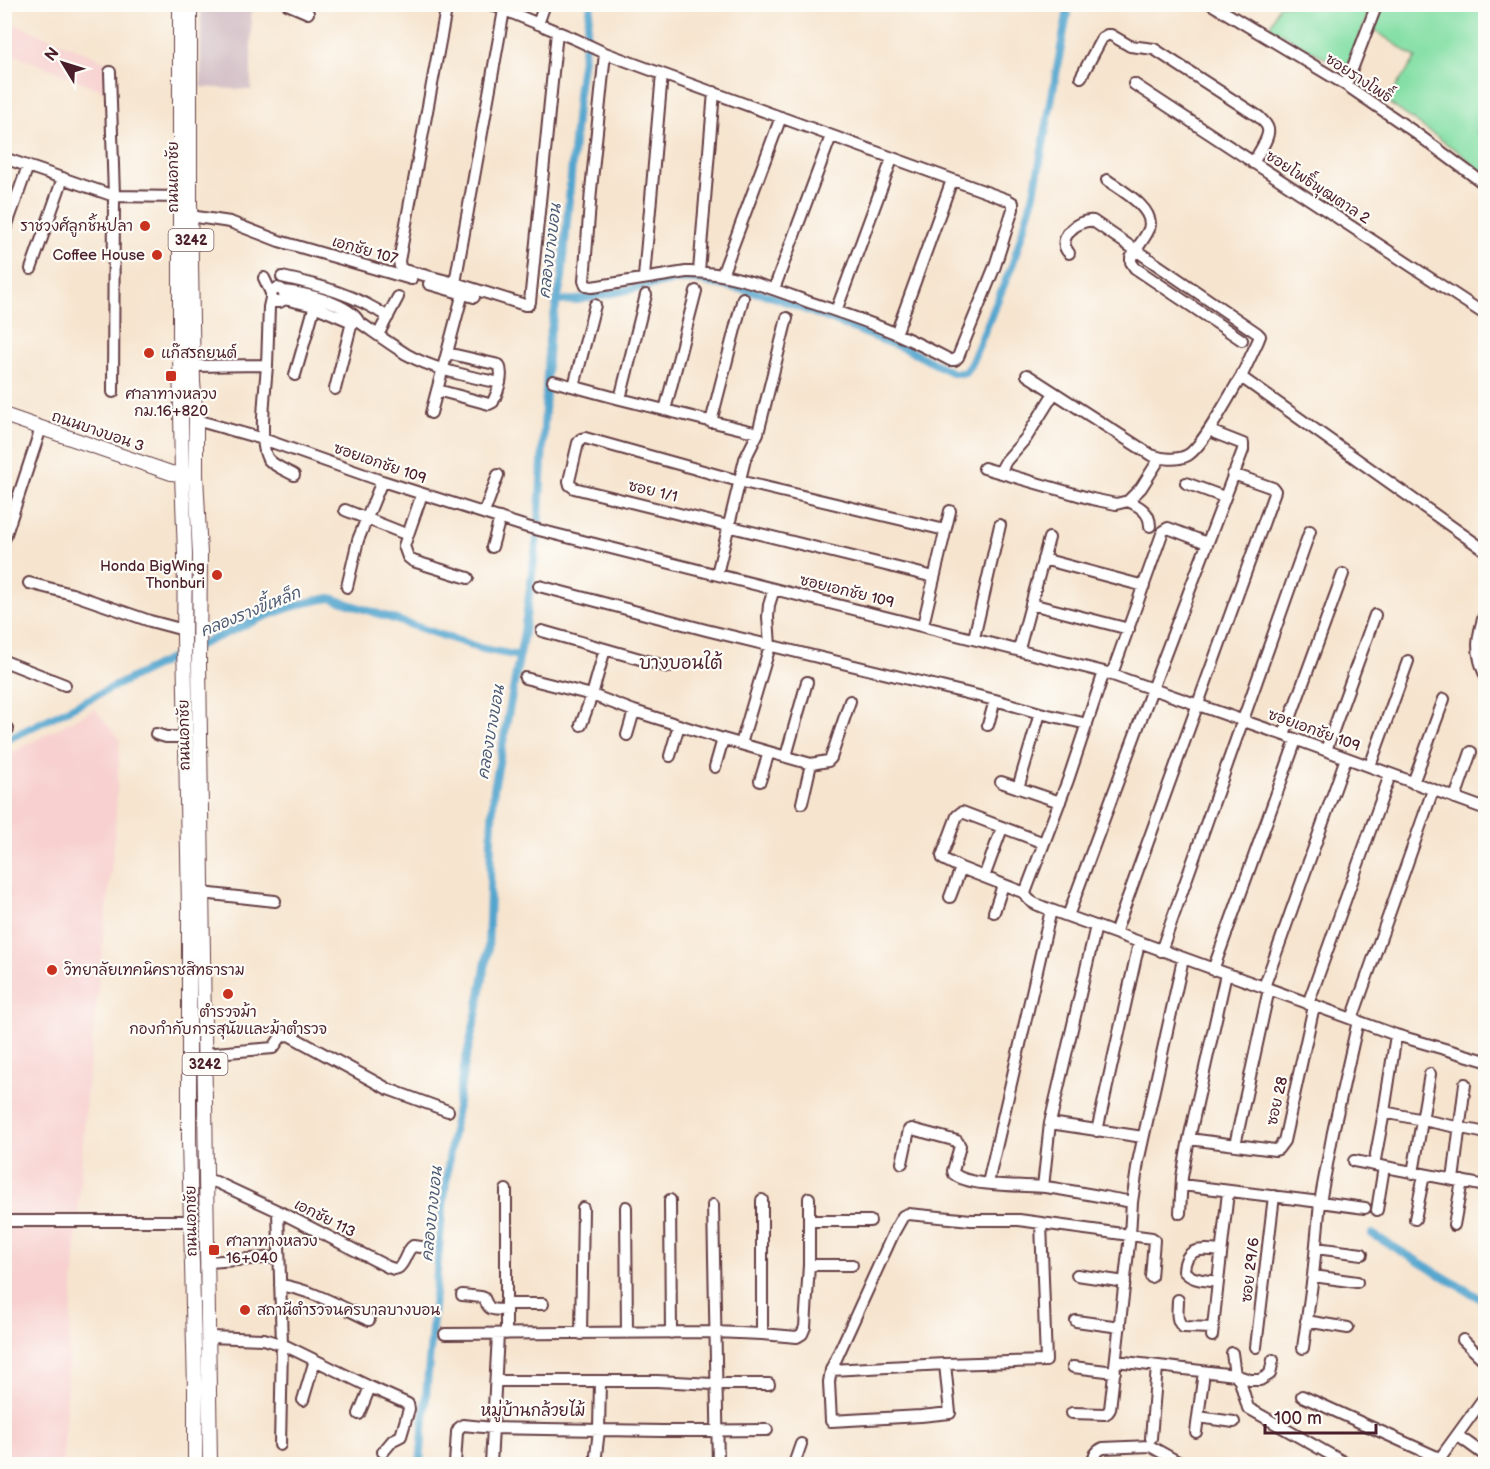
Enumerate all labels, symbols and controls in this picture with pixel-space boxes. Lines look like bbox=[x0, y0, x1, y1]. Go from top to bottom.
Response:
north arrow bbox=[33, 33, 93, 93]
text: N bbox=[41, 44, 64, 65]
street label: ซอยรางโพธิ์ bbox=[1321, 45, 1399, 107]
street label: ถนนเอกชัย bbox=[164, 141, 183, 213]
street label: ซอยโพธิ์พุฒตาล 2 bbox=[1261, 142, 1377, 229]
water label: คลองบางบอน bbox=[535, 201, 566, 300]
place label: ราชวงศ์ลูกชิ้นปลา bbox=[20, 213, 133, 237]
marker: ราชวงศ์ลูกชิ้นปลา bbox=[138, 219, 152, 233]
road number: 3242 bbox=[168, 229, 213, 251]
street label: เอกชัย 107 bbox=[330, 232, 400, 269]
place label: Coffee House bbox=[52, 246, 145, 265]
marker: Coffee House bbox=[150, 248, 164, 262]
place label: แก๊สรถยนต์ bbox=[161, 343, 237, 363]
marker: แก๊สรถยนต์ bbox=[142, 346, 156, 360]
marker: ศาลาทางหลวง กม.16+820 bbox=[164, 369, 178, 383]
place label: ศาลาทางหลวง กม.16+820 bbox=[125, 385, 217, 421]
street label: ถนนบางบอน 3 bbox=[49, 407, 147, 456]
street label: ซอยเอกชัย 109 bbox=[331, 439, 429, 488]
street label: ซอย 1/1 bbox=[626, 476, 680, 507]
place label: Honda BigWing Thonburi bbox=[100, 557, 205, 593]
marker: Honda BigWing Thonburi bbox=[210, 568, 224, 582]
street label: ซอยเอกชัย 109 bbox=[798, 571, 896, 612]
water label: คลองรางขี้เหล็ก bbox=[195, 578, 304, 641]
district label: บางบอนใต้ bbox=[639, 650, 723, 674]
water label: คลองบางบอน bbox=[474, 682, 509, 781]
street label: ถนนเอกชัย bbox=[174, 699, 195, 771]
street label: ซอยเอกชัย 109 bbox=[1265, 705, 1363, 756]
place label: วิทยาลัยเทคนิคราชสิทธาราม bbox=[64, 961, 245, 980]
marker: วิทยาลัยเทคนิคราชสิทธาราม bbox=[45, 963, 59, 977]
marker: ตำรวจม้า กองกำกับการสุนัขและม้าตำรวจ bbox=[221, 987, 235, 1001]
place label: ตำรวจม้า กองกำกับการสุนัขและม้าตำรวจ bbox=[129, 1002, 327, 1040]
road number: 3242 bbox=[182, 1053, 228, 1075]
street label: ซอย 28 bbox=[1263, 1075, 1292, 1127]
water label: คลองบางบอน bbox=[418, 1164, 447, 1263]
street label: ถนนเอกชัย bbox=[181, 1185, 202, 1257]
street label: เอกชัย 113 bbox=[291, 1195, 359, 1242]
place label: ศาลาทางหลวง 16+040 bbox=[226, 1232, 318, 1268]
street label: ซอย 29/6 bbox=[1237, 1236, 1264, 1304]
marker: ศาลาทางหลวง 16+040 bbox=[207, 1243, 221, 1257]
place label: สถานีตำรวจนครบาลบางบอน bbox=[257, 1301, 440, 1320]
marker: สถานีตำรวจนครบาลบางบอน bbox=[238, 1303, 252, 1317]
scale bar bbox=[1265, 1397, 1376, 1435]
district label: หมู่บ้านกล้วยไม้ bbox=[481, 1399, 585, 1423]
text: 100 m bbox=[1274, 1408, 1322, 1429]

